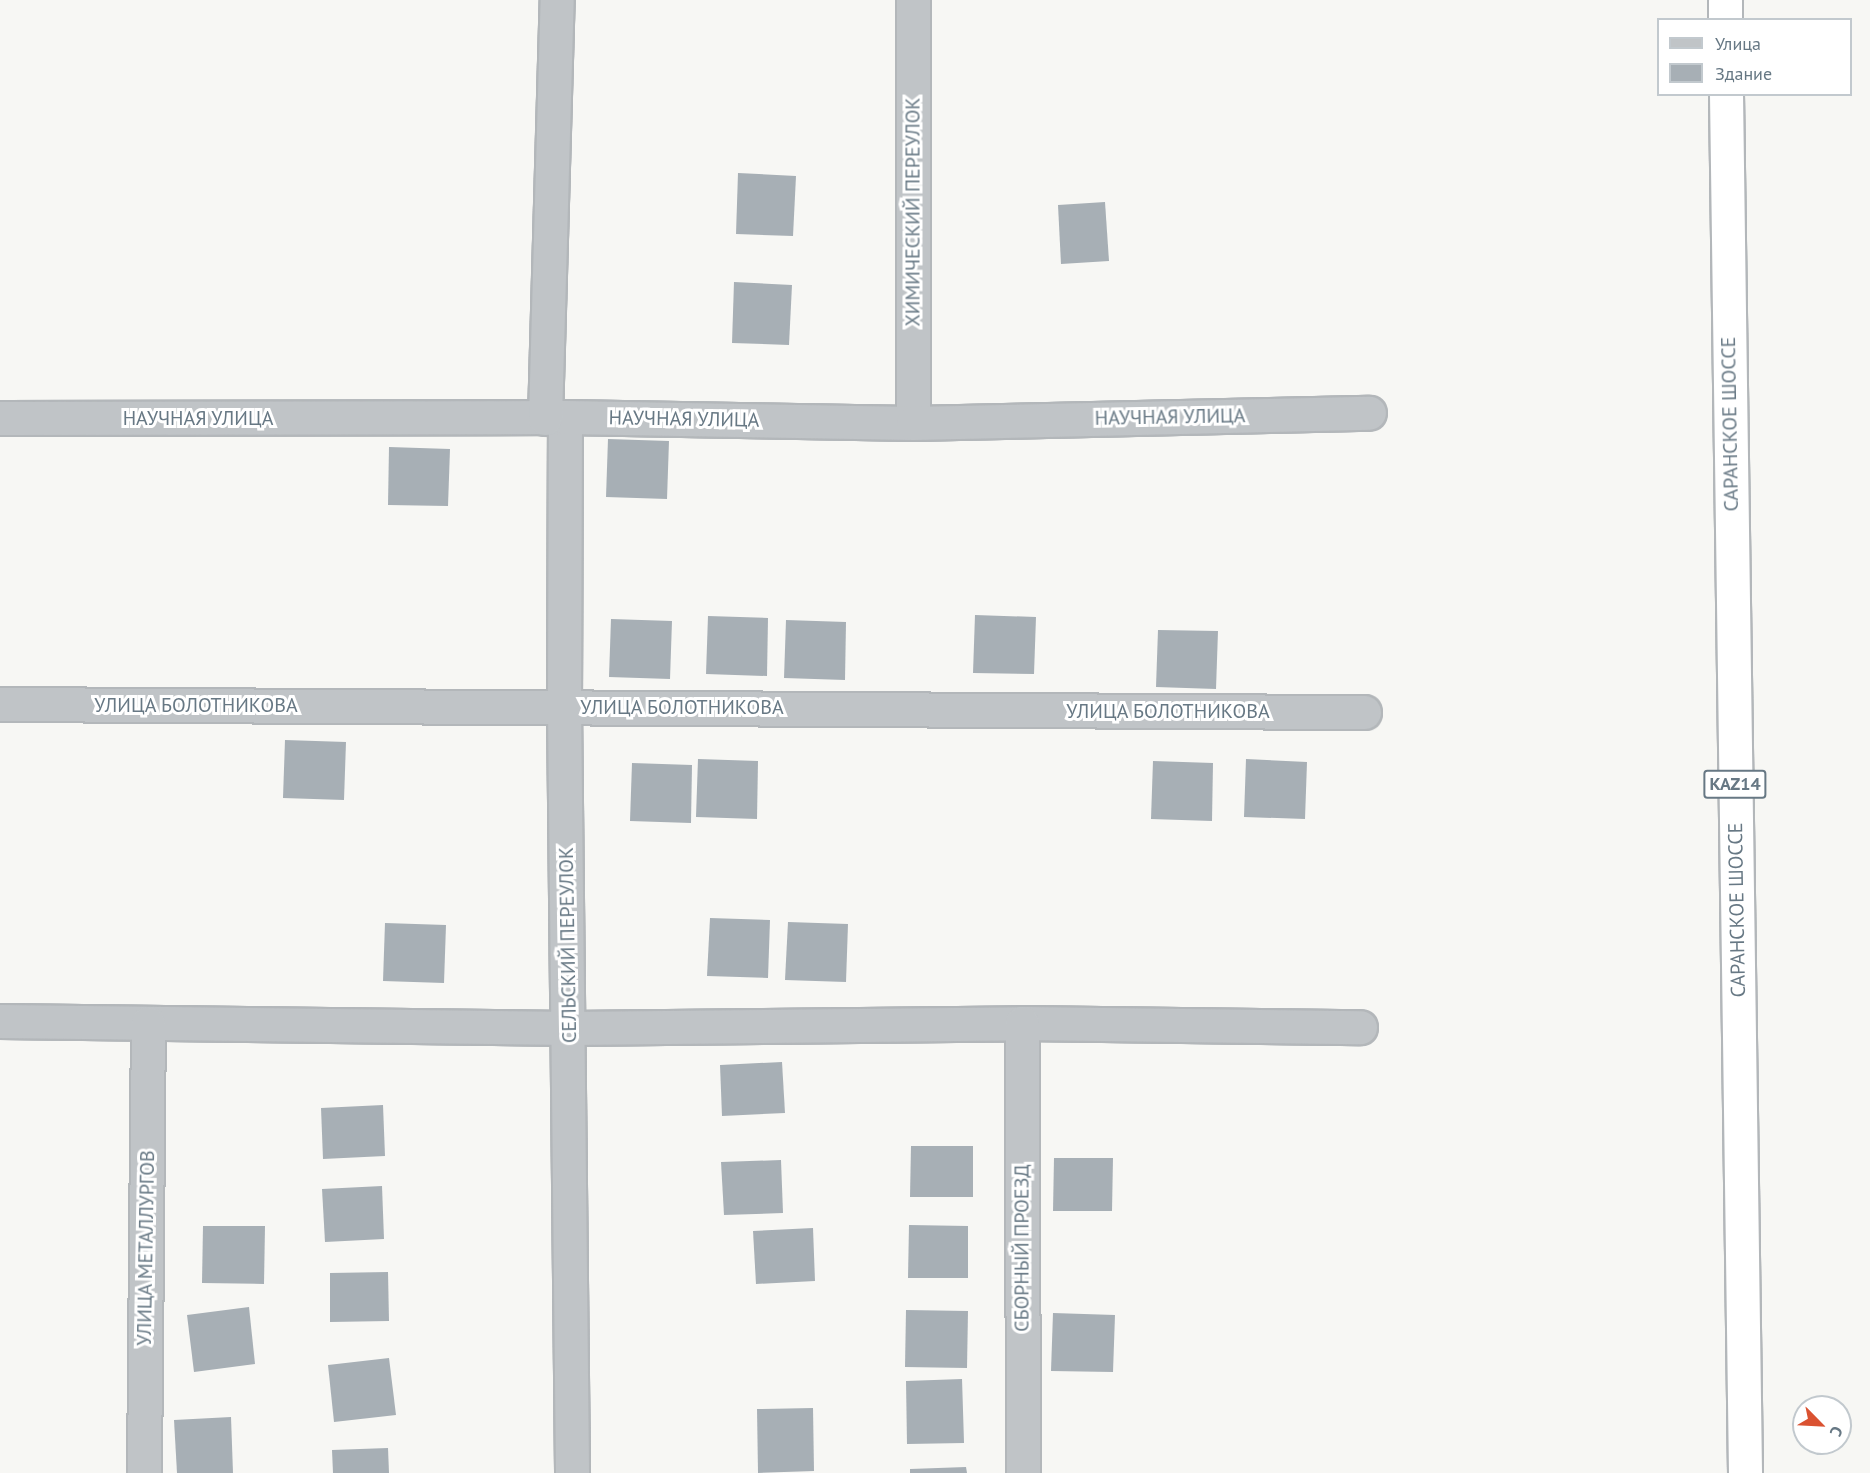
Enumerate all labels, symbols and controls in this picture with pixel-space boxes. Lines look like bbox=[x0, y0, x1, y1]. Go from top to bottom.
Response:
legend bbox=[1657, 18, 1852, 96]
text: Улица bbox=[1715, 32, 1761, 55]
text: Здание bbox=[1715, 62, 1772, 85]
street label: ХИМИЧЕСКИЙ ПЕРЕУЛОК bbox=[901, 97, 925, 327]
street label: САРАНСКОЕ ШОССЕ bbox=[1716, 336, 1744, 512]
street label: НАУЧНАЯ УЛИЦА bbox=[1094, 404, 1246, 430]
street label: НАУЧНАЯ УЛИЦА bbox=[122, 406, 274, 430]
street label: НАУЧНАЯ УЛИЦА bbox=[608, 406, 760, 432]
street label: УЛИЦА БОЛОТНИКОВА bbox=[94, 693, 298, 717]
street label: УЛИЦА БОЛОТНИКОВА bbox=[580, 695, 784, 719]
street label: УЛИЦА БОЛОТНИКОВА bbox=[1066, 699, 1270, 723]
road number: KAZ14 bbox=[1702, 769, 1768, 799]
street label: САРАНСКОЕ ШОССЕ bbox=[1723, 822, 1751, 998]
street label: СЕЛЬСКИЙ ПЕРЕУЛОК bbox=[554, 847, 582, 1043]
street label: УЛИЦА МЕТАЛЛУРГОВ bbox=[132, 1150, 160, 1346]
street label: СБОРНЫЙ ПРОЕЗД bbox=[1010, 1164, 1034, 1332]
north arrow bbox=[1792, 1395, 1852, 1455]
text: С bbox=[1826, 1423, 1848, 1440]

